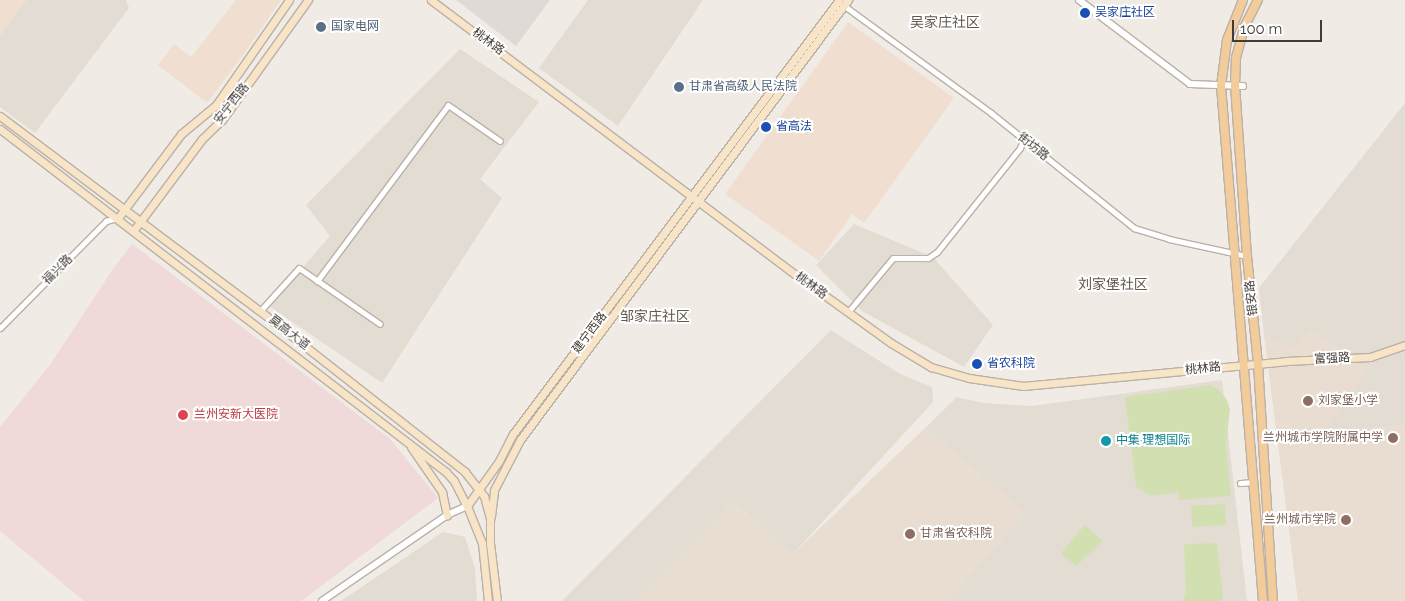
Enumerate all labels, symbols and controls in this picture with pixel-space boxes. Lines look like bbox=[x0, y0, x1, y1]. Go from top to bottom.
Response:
place label: 吴家庄社区 bbox=[1095, 6, 1155, 20]
marker: 吴家庄社区 bbox=[1079, 7, 1091, 19]
scale bar bbox=[1235, 10, 1325, 42]
district label: 吴家庄社区 bbox=[910, 14, 980, 30]
place label: 国家电网 bbox=[331, 20, 379, 34]
text: 100 m bbox=[1240, 20, 1282, 38]
marker: 国家电网 bbox=[315, 21, 327, 33]
street label: 桃林路 bbox=[469, 25, 507, 59]
place label: 甘肃省高级人民法院 bbox=[689, 80, 797, 94]
street label: 安宁西路 bbox=[212, 81, 252, 127]
marker: 甘肃省高级人民法院 bbox=[673, 81, 685, 93]
place label: 省高法 bbox=[776, 120, 812, 134]
marker: 省高法 bbox=[760, 121, 772, 133]
street label: 街坊路 bbox=[1014, 130, 1052, 164]
street label: 福兴路 bbox=[40, 252, 76, 288]
street label: 桃林路 bbox=[792, 270, 830, 302]
district label: 刘家堡社区 bbox=[1078, 276, 1148, 292]
street label: 银安路 bbox=[1243, 279, 1261, 317]
district label: 邹家庄社区 bbox=[620, 308, 690, 324]
street label: 建宁西路 bbox=[570, 309, 610, 357]
street label: 莫高大道 bbox=[266, 313, 312, 353]
street label: 富强路 bbox=[1314, 351, 1350, 367]
place label: 省农科院 bbox=[987, 357, 1035, 371]
marker: 省农科院 bbox=[971, 358, 983, 370]
street label: 桃林路 bbox=[1184, 360, 1222, 378]
place label: 刘家堡小学 bbox=[1318, 394, 1378, 408]
marker: 刘家堡小学 bbox=[1302, 395, 1314, 407]
marker: 兰州安新大医院 bbox=[176, 408, 190, 422]
place label: 兰州安新大医院 bbox=[194, 408, 278, 422]
place label: 兰州城市学院附属中学 bbox=[1263, 431, 1383, 445]
marker: 兰州城市学院附属中学 bbox=[1387, 432, 1399, 444]
place label: 中集·理想国际 bbox=[1116, 434, 1190, 448]
marker: 中集·理想国际 bbox=[1100, 435, 1112, 447]
place label: 兰州城市学院 bbox=[1264, 513, 1336, 527]
marker: 兰州城市学院 bbox=[1340, 514, 1352, 526]
place label: 甘肃省农科院 bbox=[920, 527, 992, 541]
marker: 甘肃省农科院 bbox=[904, 528, 916, 540]

